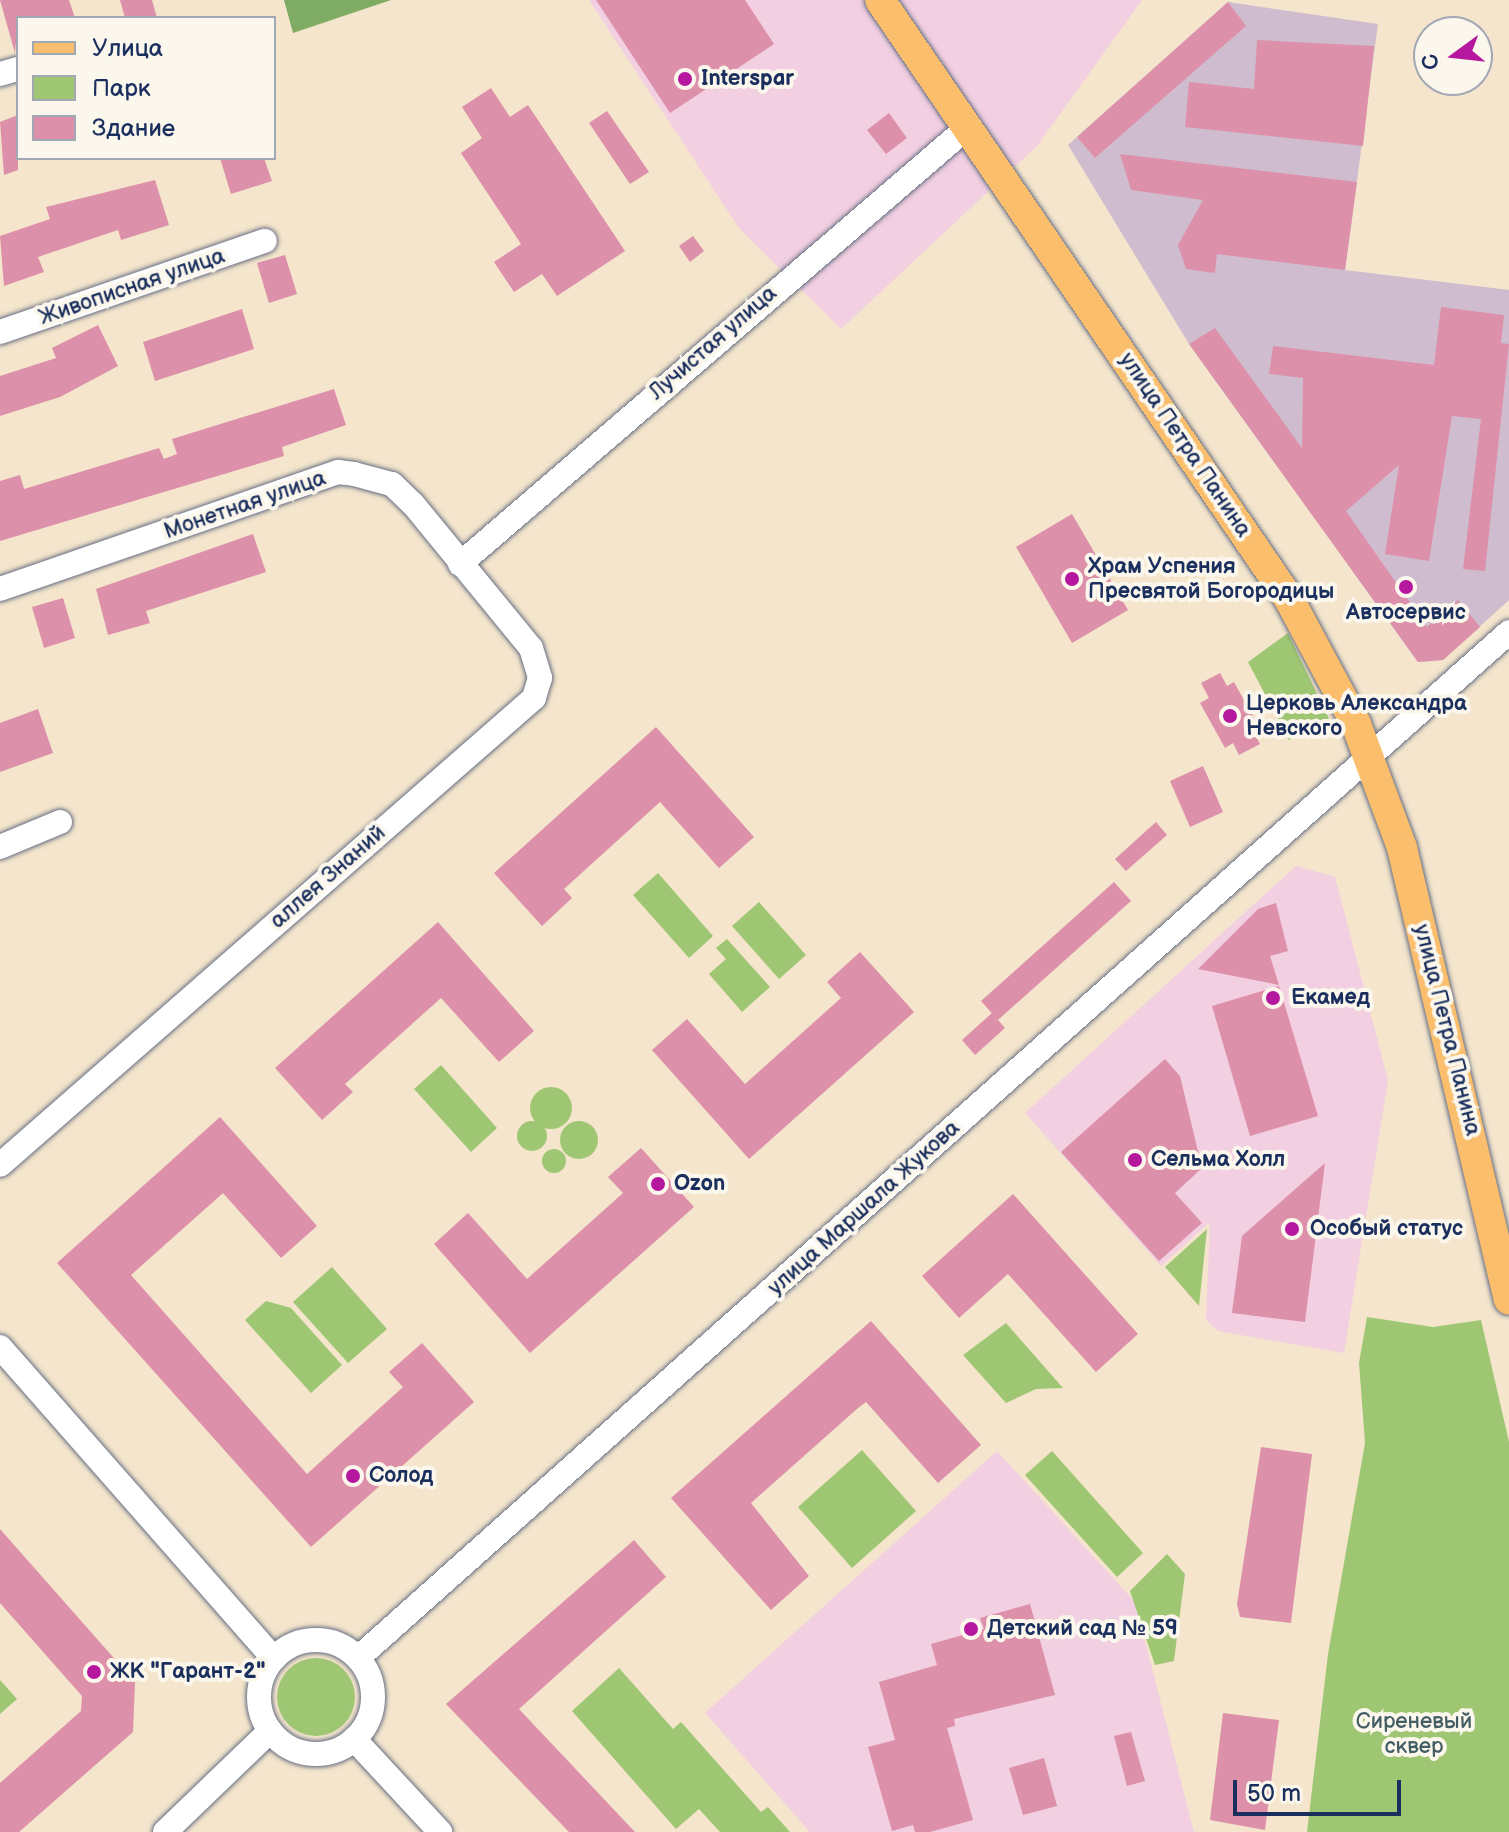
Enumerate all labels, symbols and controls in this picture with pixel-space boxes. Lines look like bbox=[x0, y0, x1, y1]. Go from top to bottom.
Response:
legend bbox=[16, 16, 276, 160]
north arrow bbox=[1413, 16, 1493, 96]
text: Улица bbox=[92, 34, 163, 63]
text: С bbox=[1416, 51, 1446, 73]
place label: Interspar bbox=[701, 66, 794, 92]
marker: Interspar bbox=[676, 70, 694, 88]
text: Парк bbox=[92, 74, 150, 103]
text: Здание bbox=[92, 114, 175, 143]
street label: Живописная улица bbox=[36, 243, 228, 331]
street label: Лучистая улица bbox=[644, 280, 782, 406]
street label: улица Петра Панина bbox=[1113, 348, 1257, 542]
street label: Монетная улица bbox=[161, 465, 329, 545]
place label: Храм Успения Пресвятой Богородицы bbox=[1088, 553, 1334, 604]
marker: Храм Успения Пресвятой Богородицы bbox=[1063, 570, 1081, 588]
marker: Автосервис bbox=[1397, 578, 1415, 596]
place label: Автосервис bbox=[1346, 600, 1466, 626]
place label: Церковь Александра Невского bbox=[1246, 690, 1467, 742]
marker: Церковь Александра Невского bbox=[1221, 707, 1239, 725]
street label: аллея Знаний bbox=[265, 820, 391, 934]
street label: улица Петра Панина bbox=[1408, 922, 1486, 1138]
place label: Екамед bbox=[1291, 985, 1370, 1011]
marker: Екамед bbox=[1262, 987, 1284, 1009]
street label: улица Маршала Жукова bbox=[763, 1115, 965, 1301]
place label: Сельма Холл bbox=[1151, 1147, 1285, 1173]
marker: Сельма Холл bbox=[1126, 1151, 1144, 1169]
place label: Ozon bbox=[674, 1171, 725, 1197]
marker: Ozon bbox=[649, 1175, 667, 1193]
place label: Особый статус bbox=[1310, 1216, 1463, 1242]
marker: Особый статус bbox=[1281, 1218, 1303, 1240]
place label: Солод bbox=[369, 1463, 433, 1489]
marker: Солод bbox=[344, 1467, 362, 1485]
place label: Детский сад № 59 bbox=[987, 1616, 1178, 1642]
marker: Детский сад № 59 bbox=[962, 1620, 980, 1638]
place label: ЖК "Гарант-2" bbox=[110, 1659, 266, 1685]
marker: ЖК "Гарант-2" bbox=[85, 1663, 103, 1681]
park label: Сиреневый сквер bbox=[1356, 1708, 1472, 1760]
scale bar bbox=[1237, 1764, 1405, 1814]
text: 50 m bbox=[1247, 1779, 1301, 1808]

